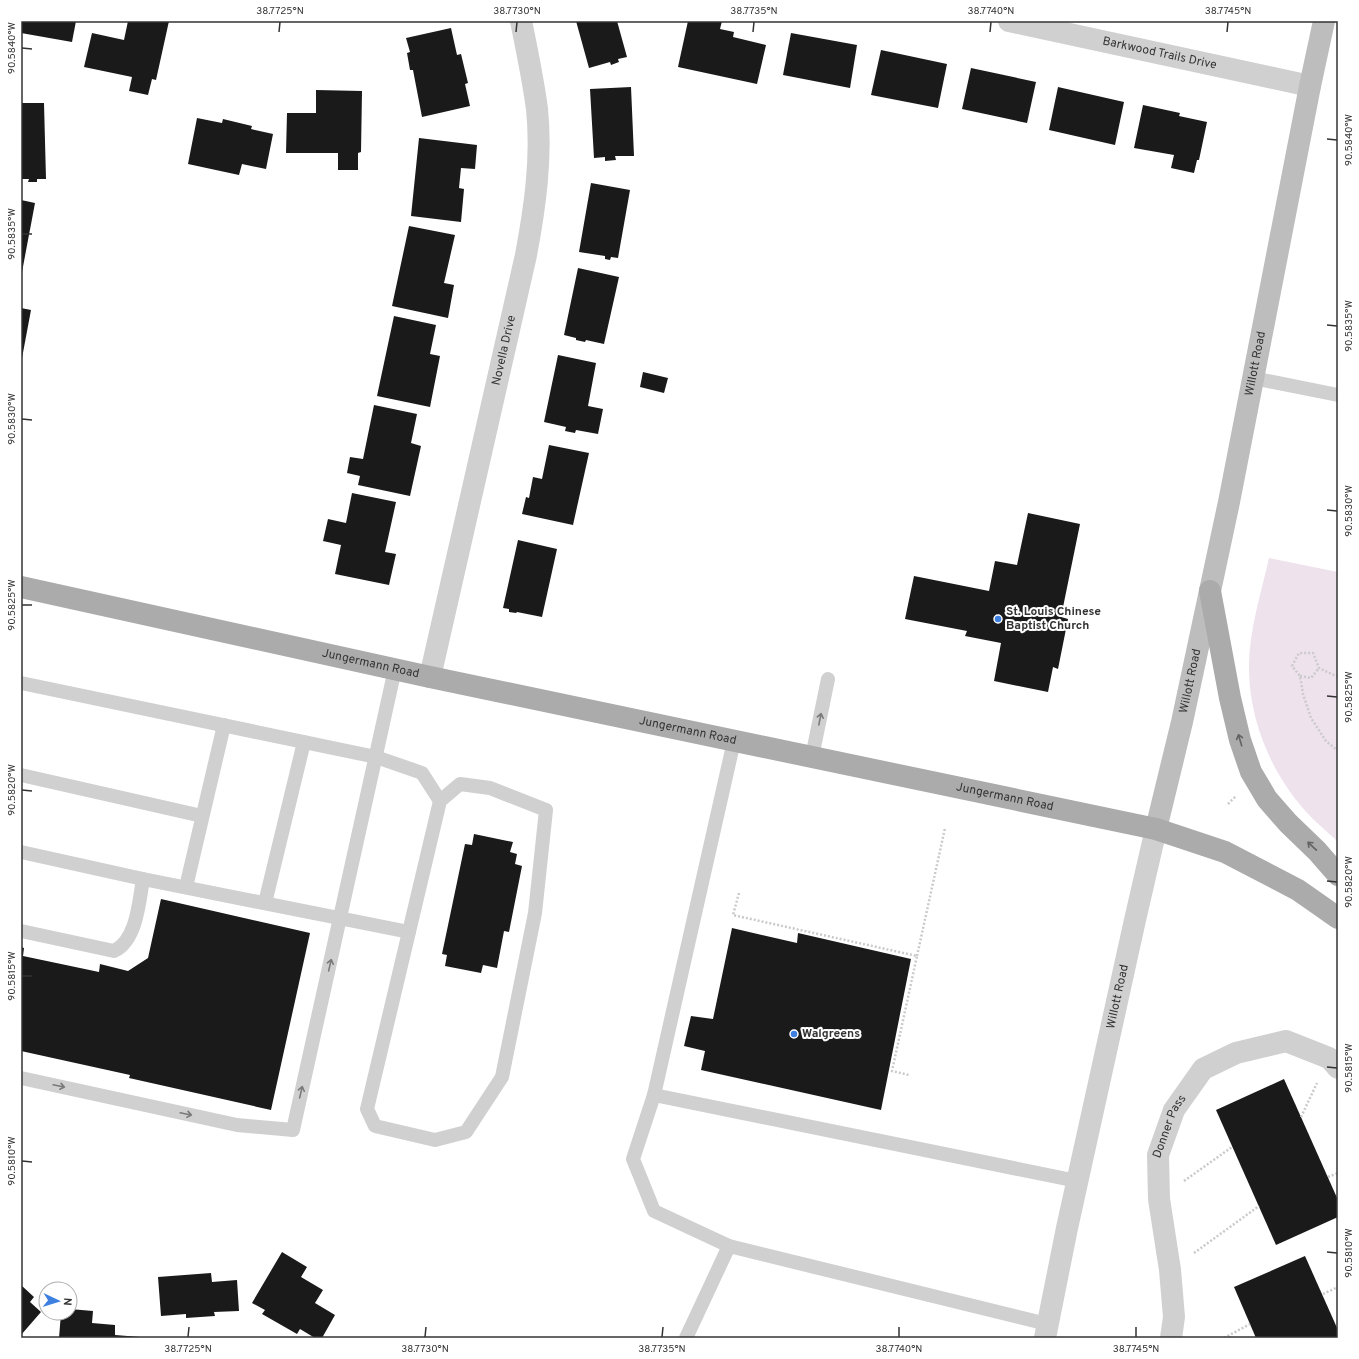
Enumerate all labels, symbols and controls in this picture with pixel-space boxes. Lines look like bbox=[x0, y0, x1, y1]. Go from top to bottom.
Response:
text: 38.7725°N bbox=[256, 5, 304, 18]
text: 38.7730°N bbox=[493, 5, 541, 18]
text: 38.7735°N bbox=[730, 5, 778, 18]
text: 38.7740°N bbox=[968, 5, 1014, 18]
text: 38.7745°N bbox=[1205, 5, 1251, 18]
text: 90.5840°W bbox=[6, 22, 19, 74]
street label: Barkwood Trails Drive bbox=[1101, 33, 1218, 74]
text: 90.5840°W bbox=[1343, 114, 1356, 166]
text: 90.5835°W bbox=[6, 208, 19, 260]
text: 90.5835°W bbox=[1343, 300, 1356, 352]
street label: Novella Drive bbox=[489, 314, 520, 387]
street label: Willott Road bbox=[1242, 330, 1270, 397]
text: 90.5830°W bbox=[6, 393, 19, 445]
text: 90.5830°W bbox=[1343, 485, 1356, 537]
text: 90.5825°W bbox=[6, 579, 19, 631]
place label: St. Louis Chinese Baptist Church bbox=[1006, 604, 1101, 634]
marker: St. Louis Chinese Baptist Church bbox=[993, 614, 1003, 624]
street label: Jungermann Road bbox=[320, 645, 421, 682]
street label: Willott Road bbox=[1176, 647, 1205, 715]
text: 90.5825°W bbox=[1343, 671, 1356, 723]
street label: Jungermann Road bbox=[637, 713, 738, 749]
one-way arrow bbox=[816, 713, 824, 726]
one-way arrow bbox=[1236, 734, 1243, 747]
text: 90.5820°W bbox=[6, 764, 19, 816]
street label: Jungermann Road bbox=[955, 779, 1055, 815]
one-way arrow bbox=[1307, 841, 1317, 851]
text: 90.5820°W bbox=[1343, 856, 1356, 908]
text: 90.5815°W bbox=[6, 951, 19, 1001]
one-way arrow bbox=[326, 959, 334, 972]
street label: Willott Road bbox=[1103, 963, 1133, 1030]
place label: Walgreens bbox=[802, 1026, 860, 1042]
marker: Walgreens bbox=[789, 1029, 799, 1039]
text: 90.5815°W bbox=[1343, 1043, 1356, 1093]
one-way arrow bbox=[52, 1083, 65, 1091]
one-way arrow bbox=[298, 1086, 306, 1099]
street label: Donner Pass bbox=[1149, 1092, 1190, 1161]
one-way arrow bbox=[179, 1110, 192, 1118]
text: 90.5810°W bbox=[6, 1136, 19, 1186]
text: 90.5810°W bbox=[1343, 1228, 1356, 1278]
north arrow bbox=[38, 1281, 78, 1321]
text: N bbox=[60, 1297, 74, 1306]
text: 38.7725°N bbox=[164, 1343, 212, 1356]
text: 38.7730°N bbox=[401, 1343, 449, 1356]
text: 38.7735°N bbox=[638, 1343, 686, 1356]
text: 38.7740°N bbox=[876, 1343, 922, 1356]
text: 38.7745°N bbox=[1113, 1343, 1159, 1356]

